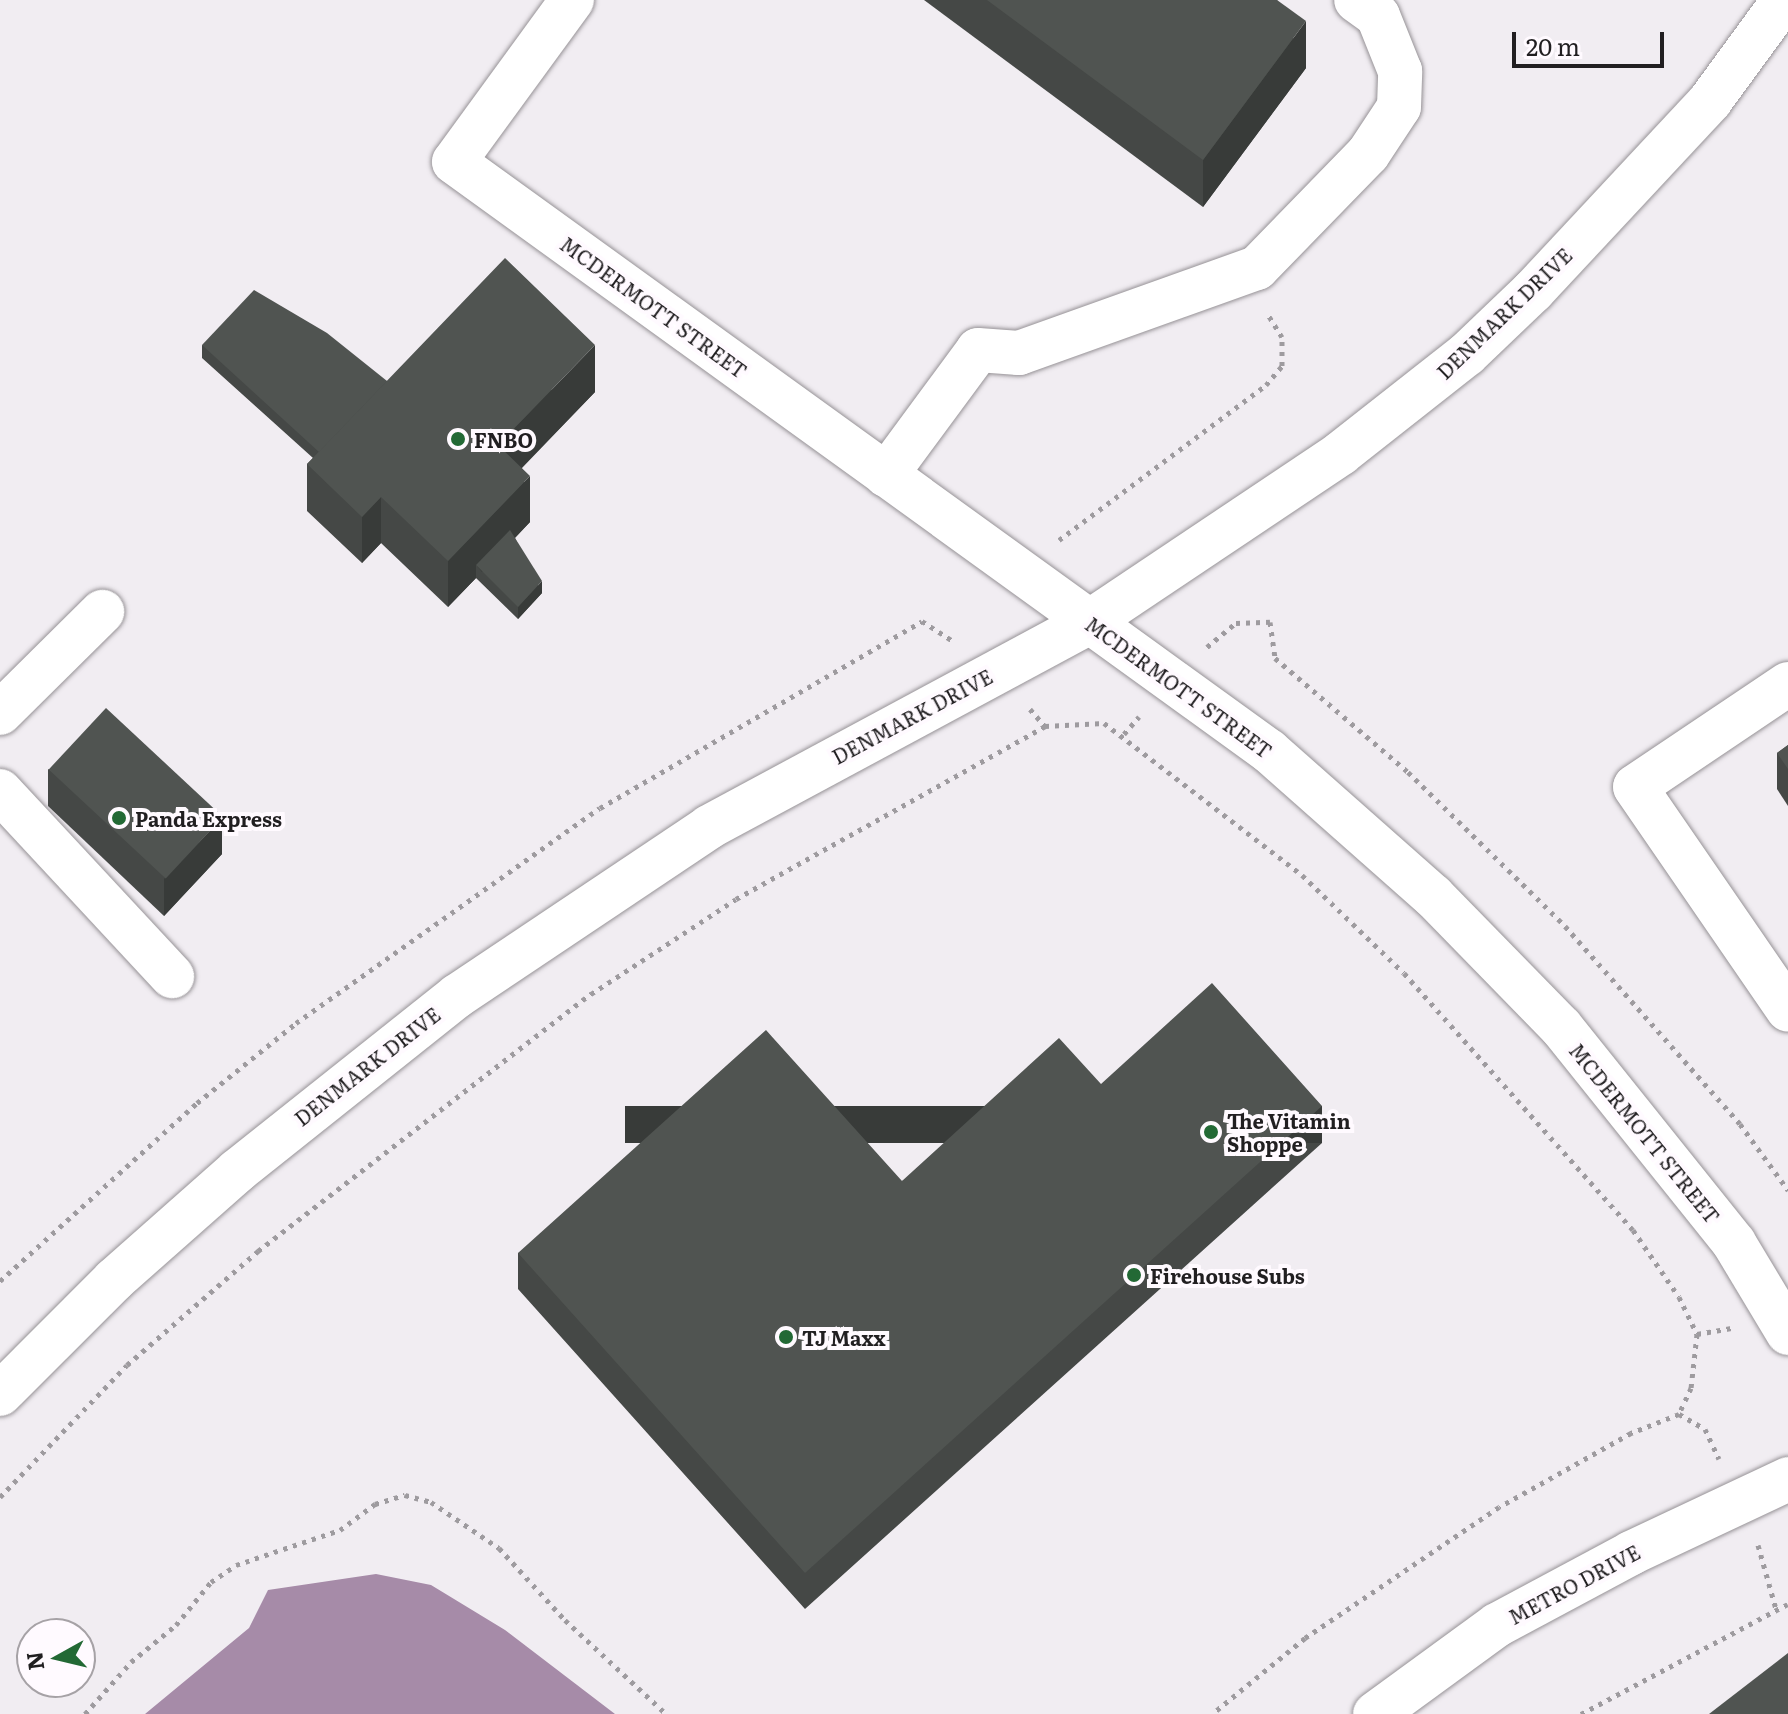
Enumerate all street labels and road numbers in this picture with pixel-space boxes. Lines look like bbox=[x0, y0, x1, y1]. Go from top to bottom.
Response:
street label: MCDERMOTT STREET bbox=[556, 231, 752, 383]
street label: DENMARK DRIVE bbox=[1432, 242, 1576, 384]
street label: MCDERMOTT STREET bbox=[1081, 611, 1277, 763]
street label: DENMARK DRIVE bbox=[828, 664, 996, 768]
street label: DENMARK DRIVE bbox=[289, 1002, 445, 1130]
street label: MCDERMOTT STREET bbox=[1565, 1038, 1725, 1228]
street label: METRO DRIVE bbox=[1504, 1539, 1644, 1629]

